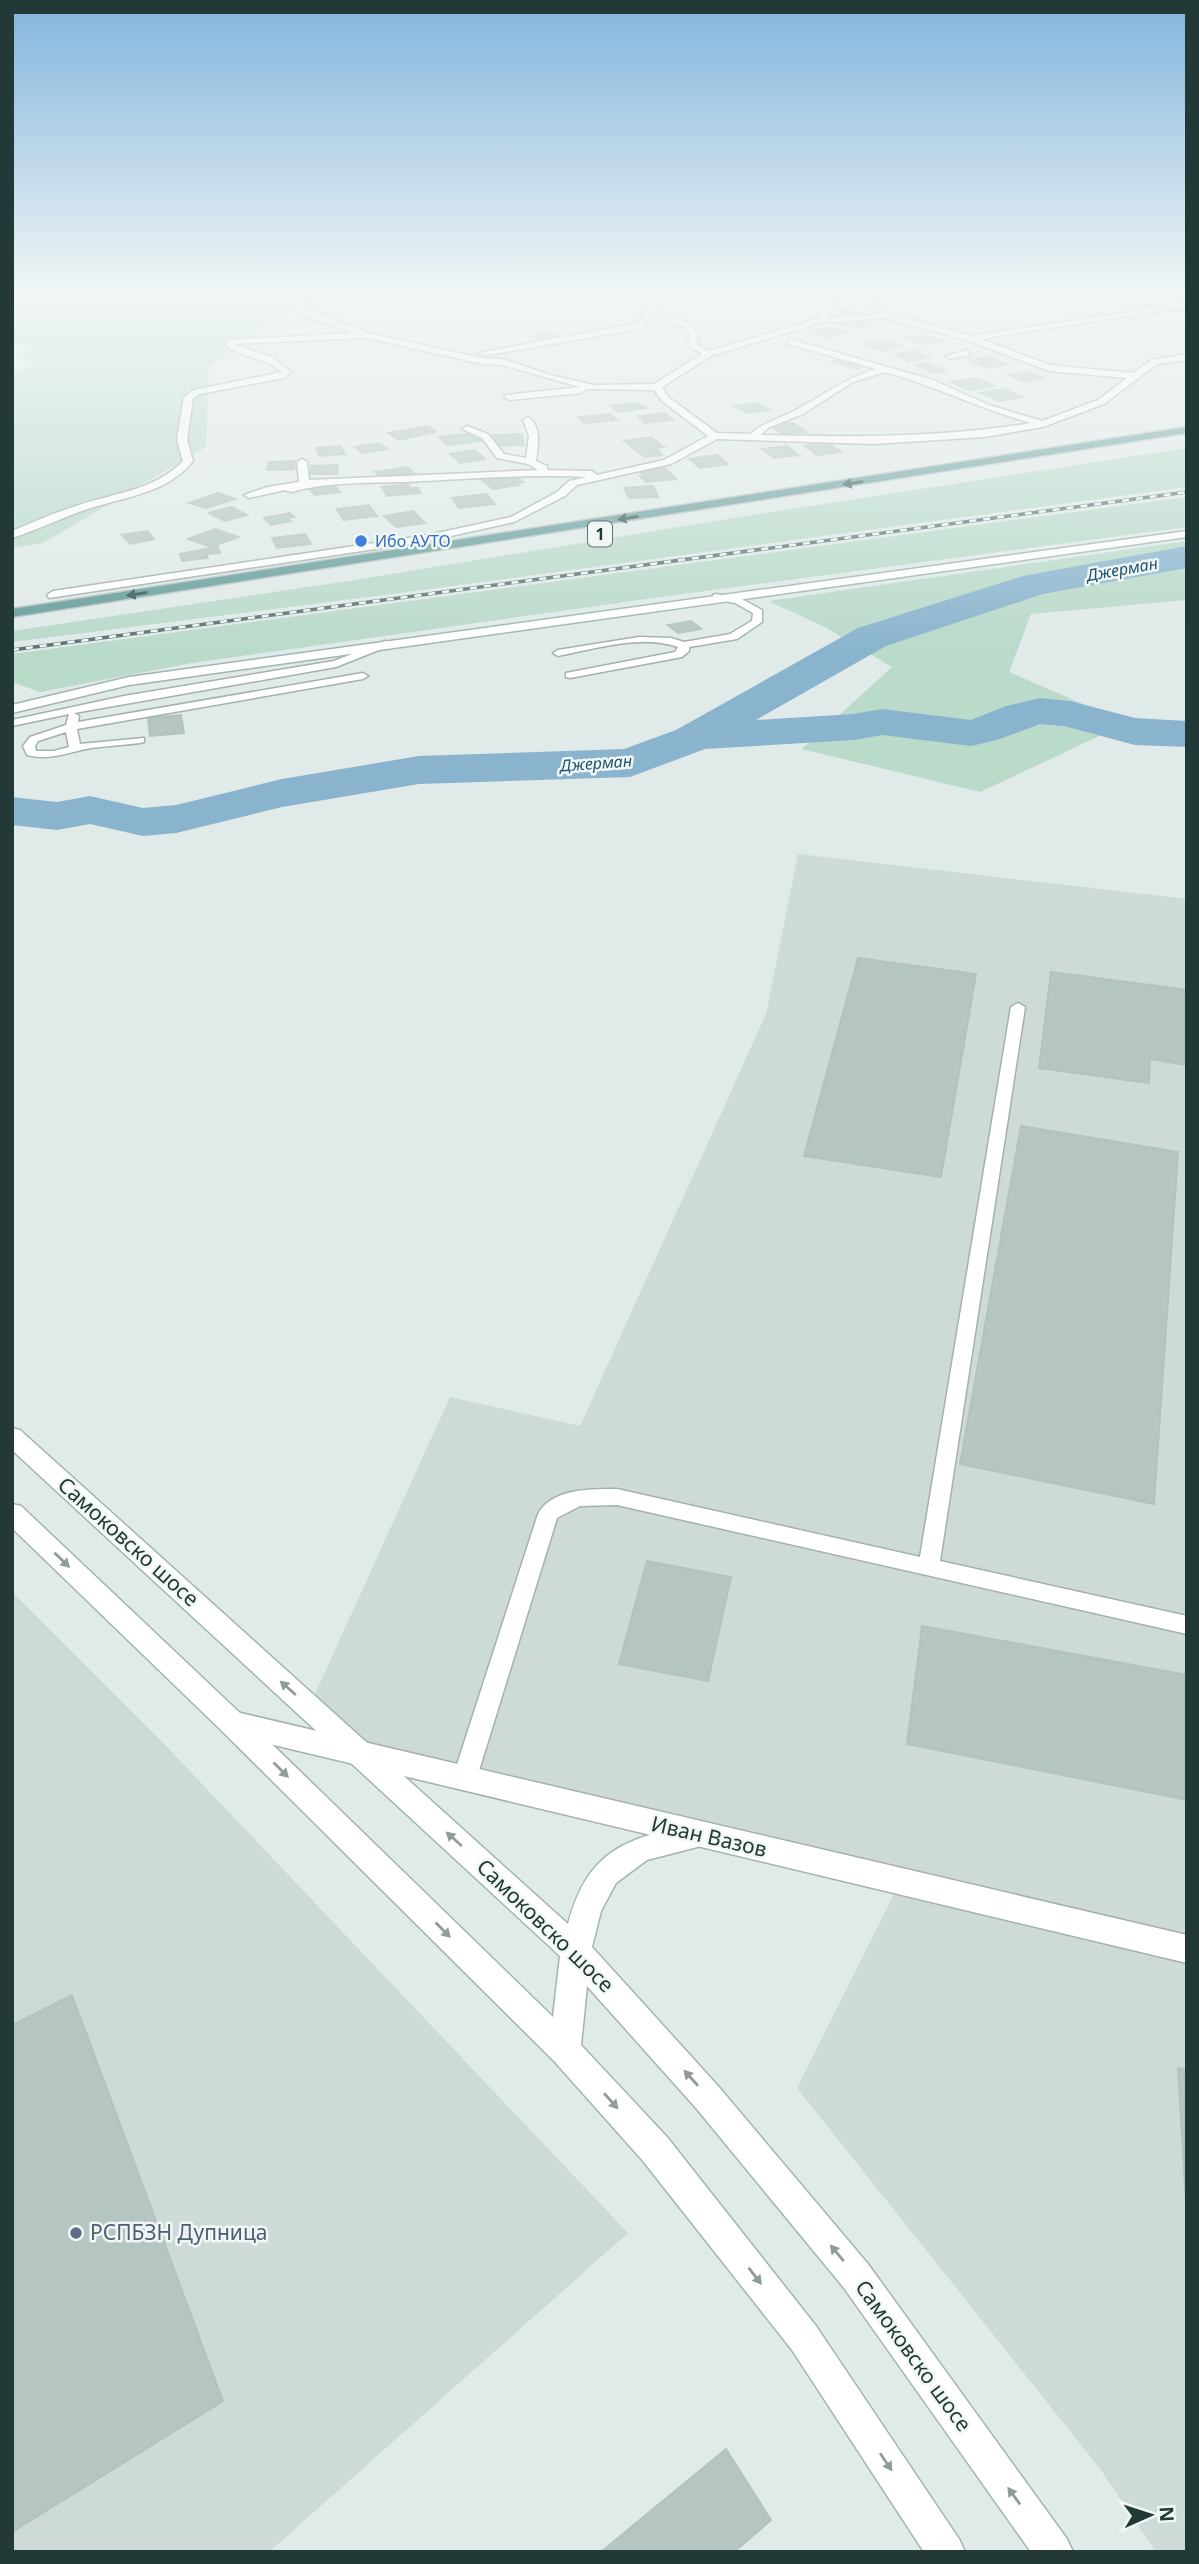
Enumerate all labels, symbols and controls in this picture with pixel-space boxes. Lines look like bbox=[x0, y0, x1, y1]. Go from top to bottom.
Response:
one-way arrow bbox=[842, 478, 864, 489]
one-way arrow bbox=[617, 513, 639, 524]
road number: 1 bbox=[588, 522, 612, 547]
place label: Ибо АУТО bbox=[375, 530, 451, 552]
marker: Ибо АУТО bbox=[353, 533, 369, 549]
water label: Джерман bbox=[1083, 552, 1159, 586]
one-way arrow bbox=[126, 589, 148, 600]
water label: Джерман bbox=[557, 750, 633, 777]
street label: Самоковско шосе bbox=[52, 1470, 205, 1612]
one-way arrow bbox=[53, 1552, 70, 1569]
one-way arrow bbox=[279, 1680, 297, 1696]
one-way arrow bbox=[272, 1762, 289, 1779]
street label: Иван Вазов bbox=[649, 1809, 770, 1863]
one-way arrow bbox=[446, 1831, 463, 1847]
street label: Самоковско шосе bbox=[471, 1852, 620, 1998]
one-way arrow bbox=[434, 1921, 450, 1938]
one-way arrow bbox=[684, 2070, 699, 2087]
one-way arrow bbox=[603, 2092, 619, 2110]
place label: РСПБЗН Дупница bbox=[90, 2218, 267, 2246]
marker: РСПБЗН Дупница bbox=[68, 2225, 84, 2241]
one-way arrow bbox=[829, 2244, 845, 2262]
one-way arrow bbox=[748, 2267, 763, 2285]
street label: Самоковско шосе bbox=[849, 2274, 978, 2437]
one-way arrow bbox=[879, 2453, 893, 2471]
north arrow bbox=[1115, 2480, 1185, 2550]
one-way arrow bbox=[1007, 2487, 1021, 2505]
text: N bbox=[1154, 2506, 1180, 2523]

